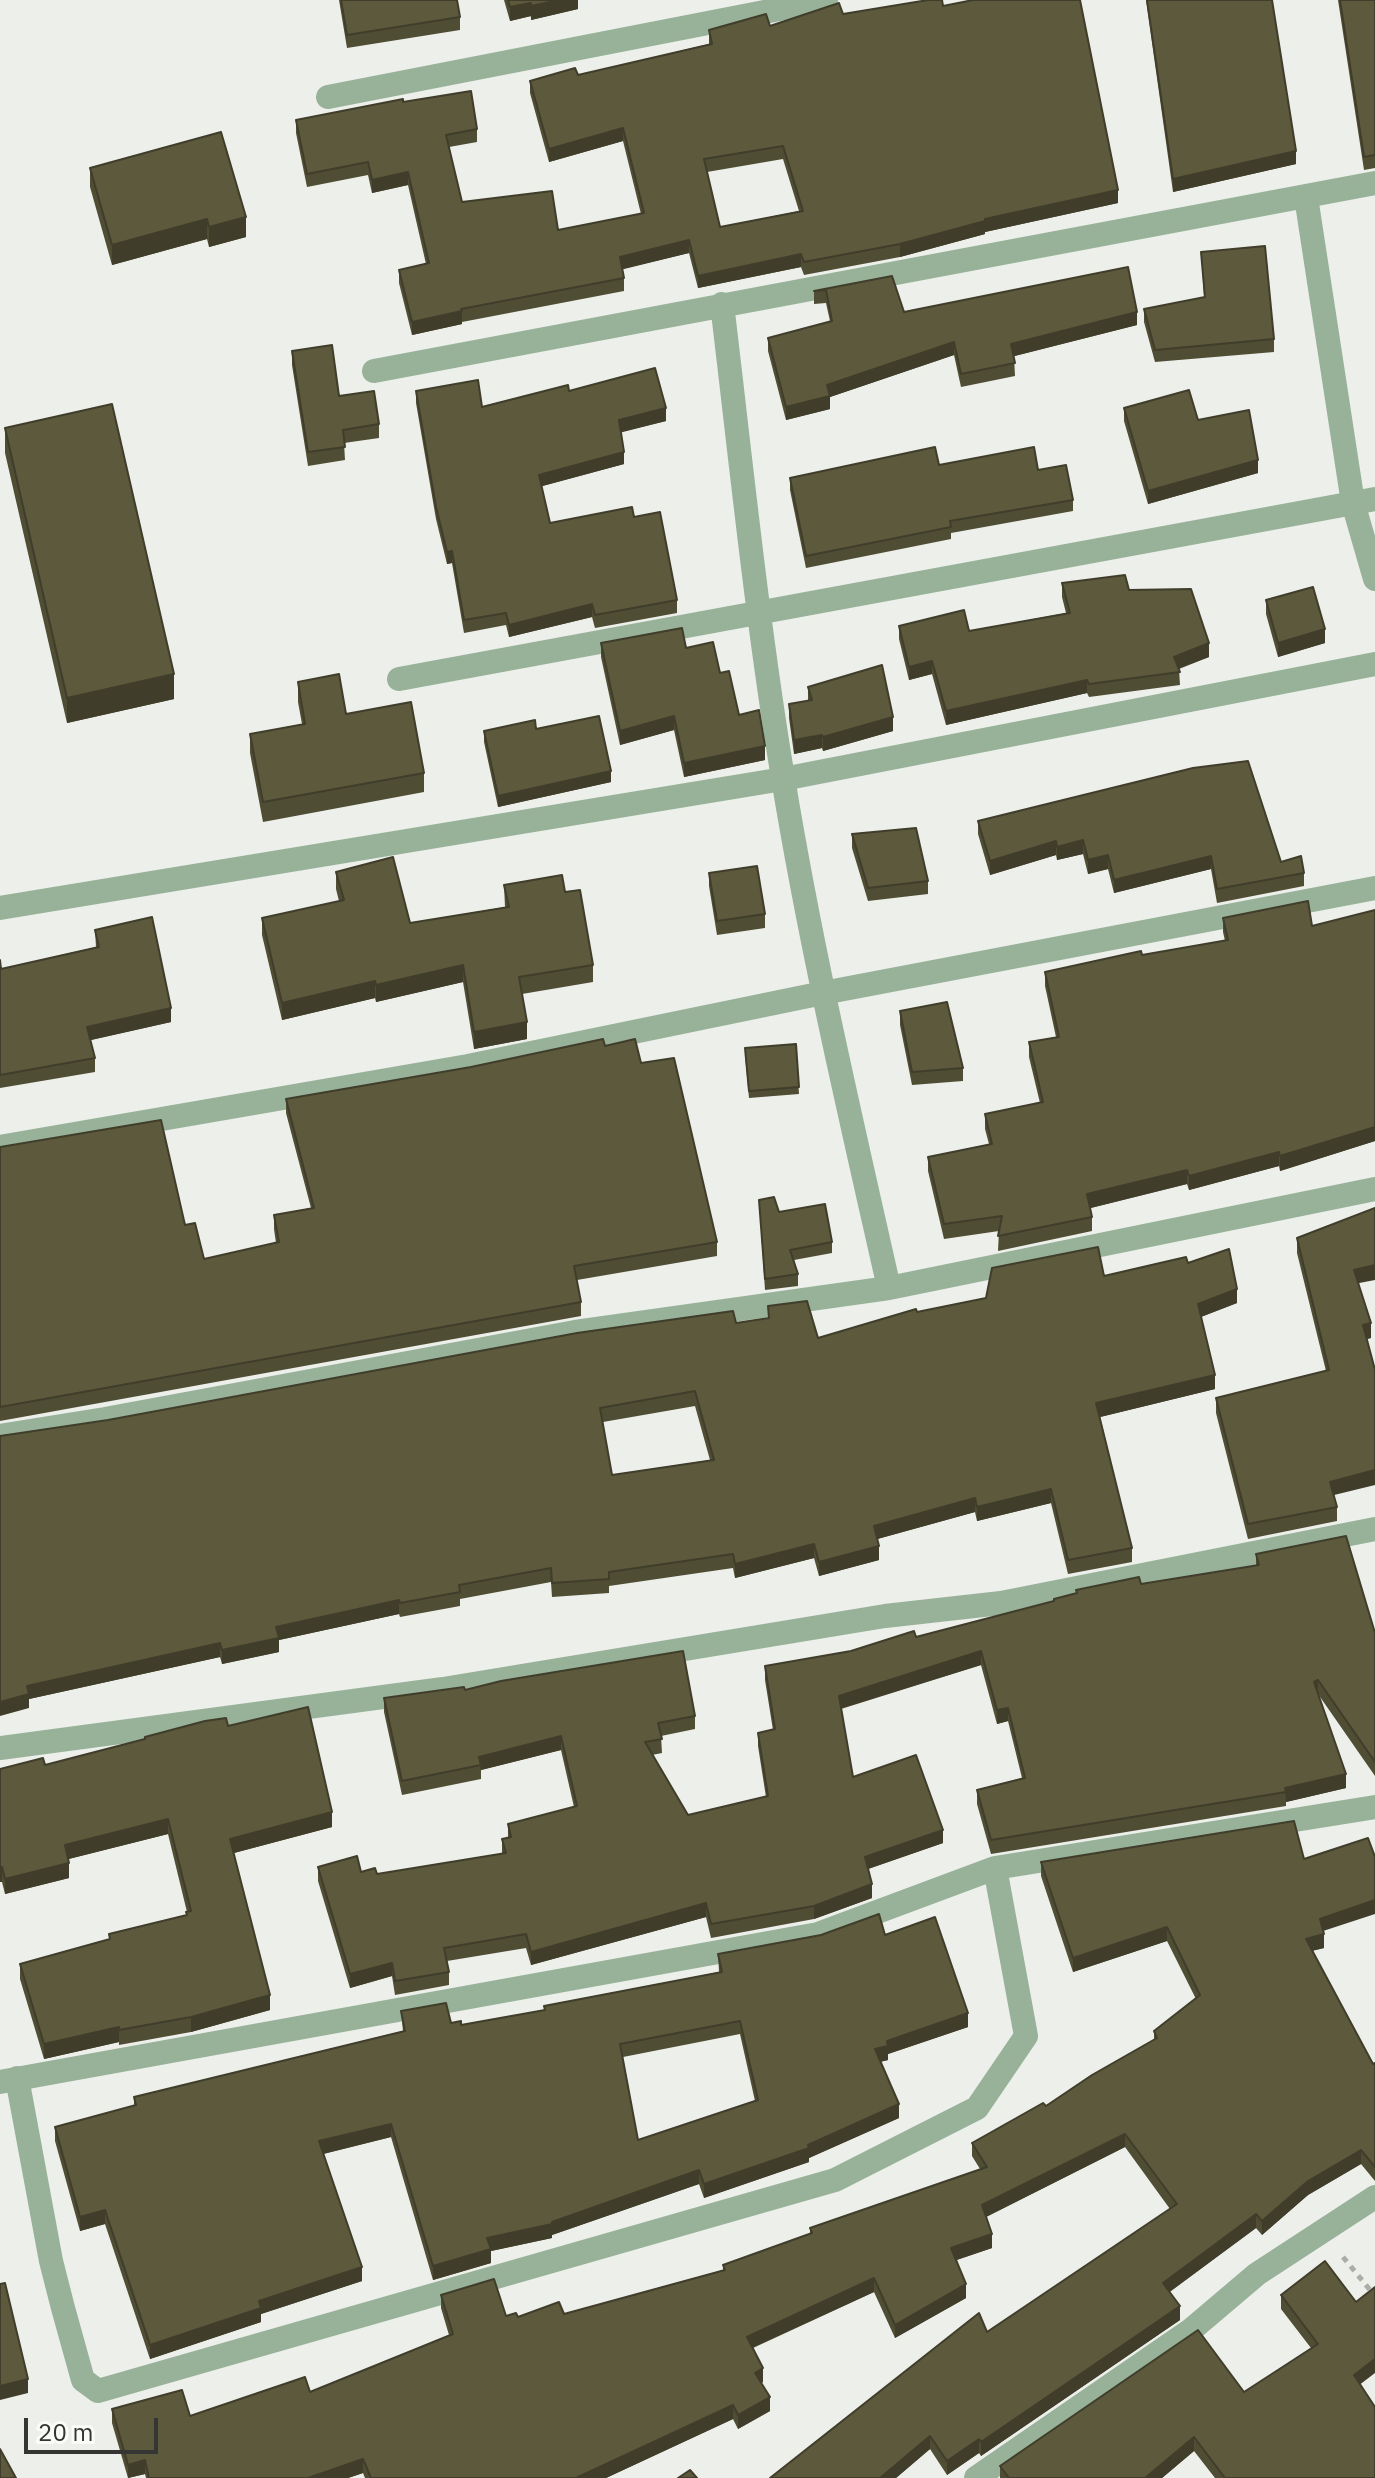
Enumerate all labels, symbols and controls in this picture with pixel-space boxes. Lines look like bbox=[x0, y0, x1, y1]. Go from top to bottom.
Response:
scale bar bbox=[28, 2402, 162, 2452]
text: 20 m bbox=[38, 2416, 93, 2448]

